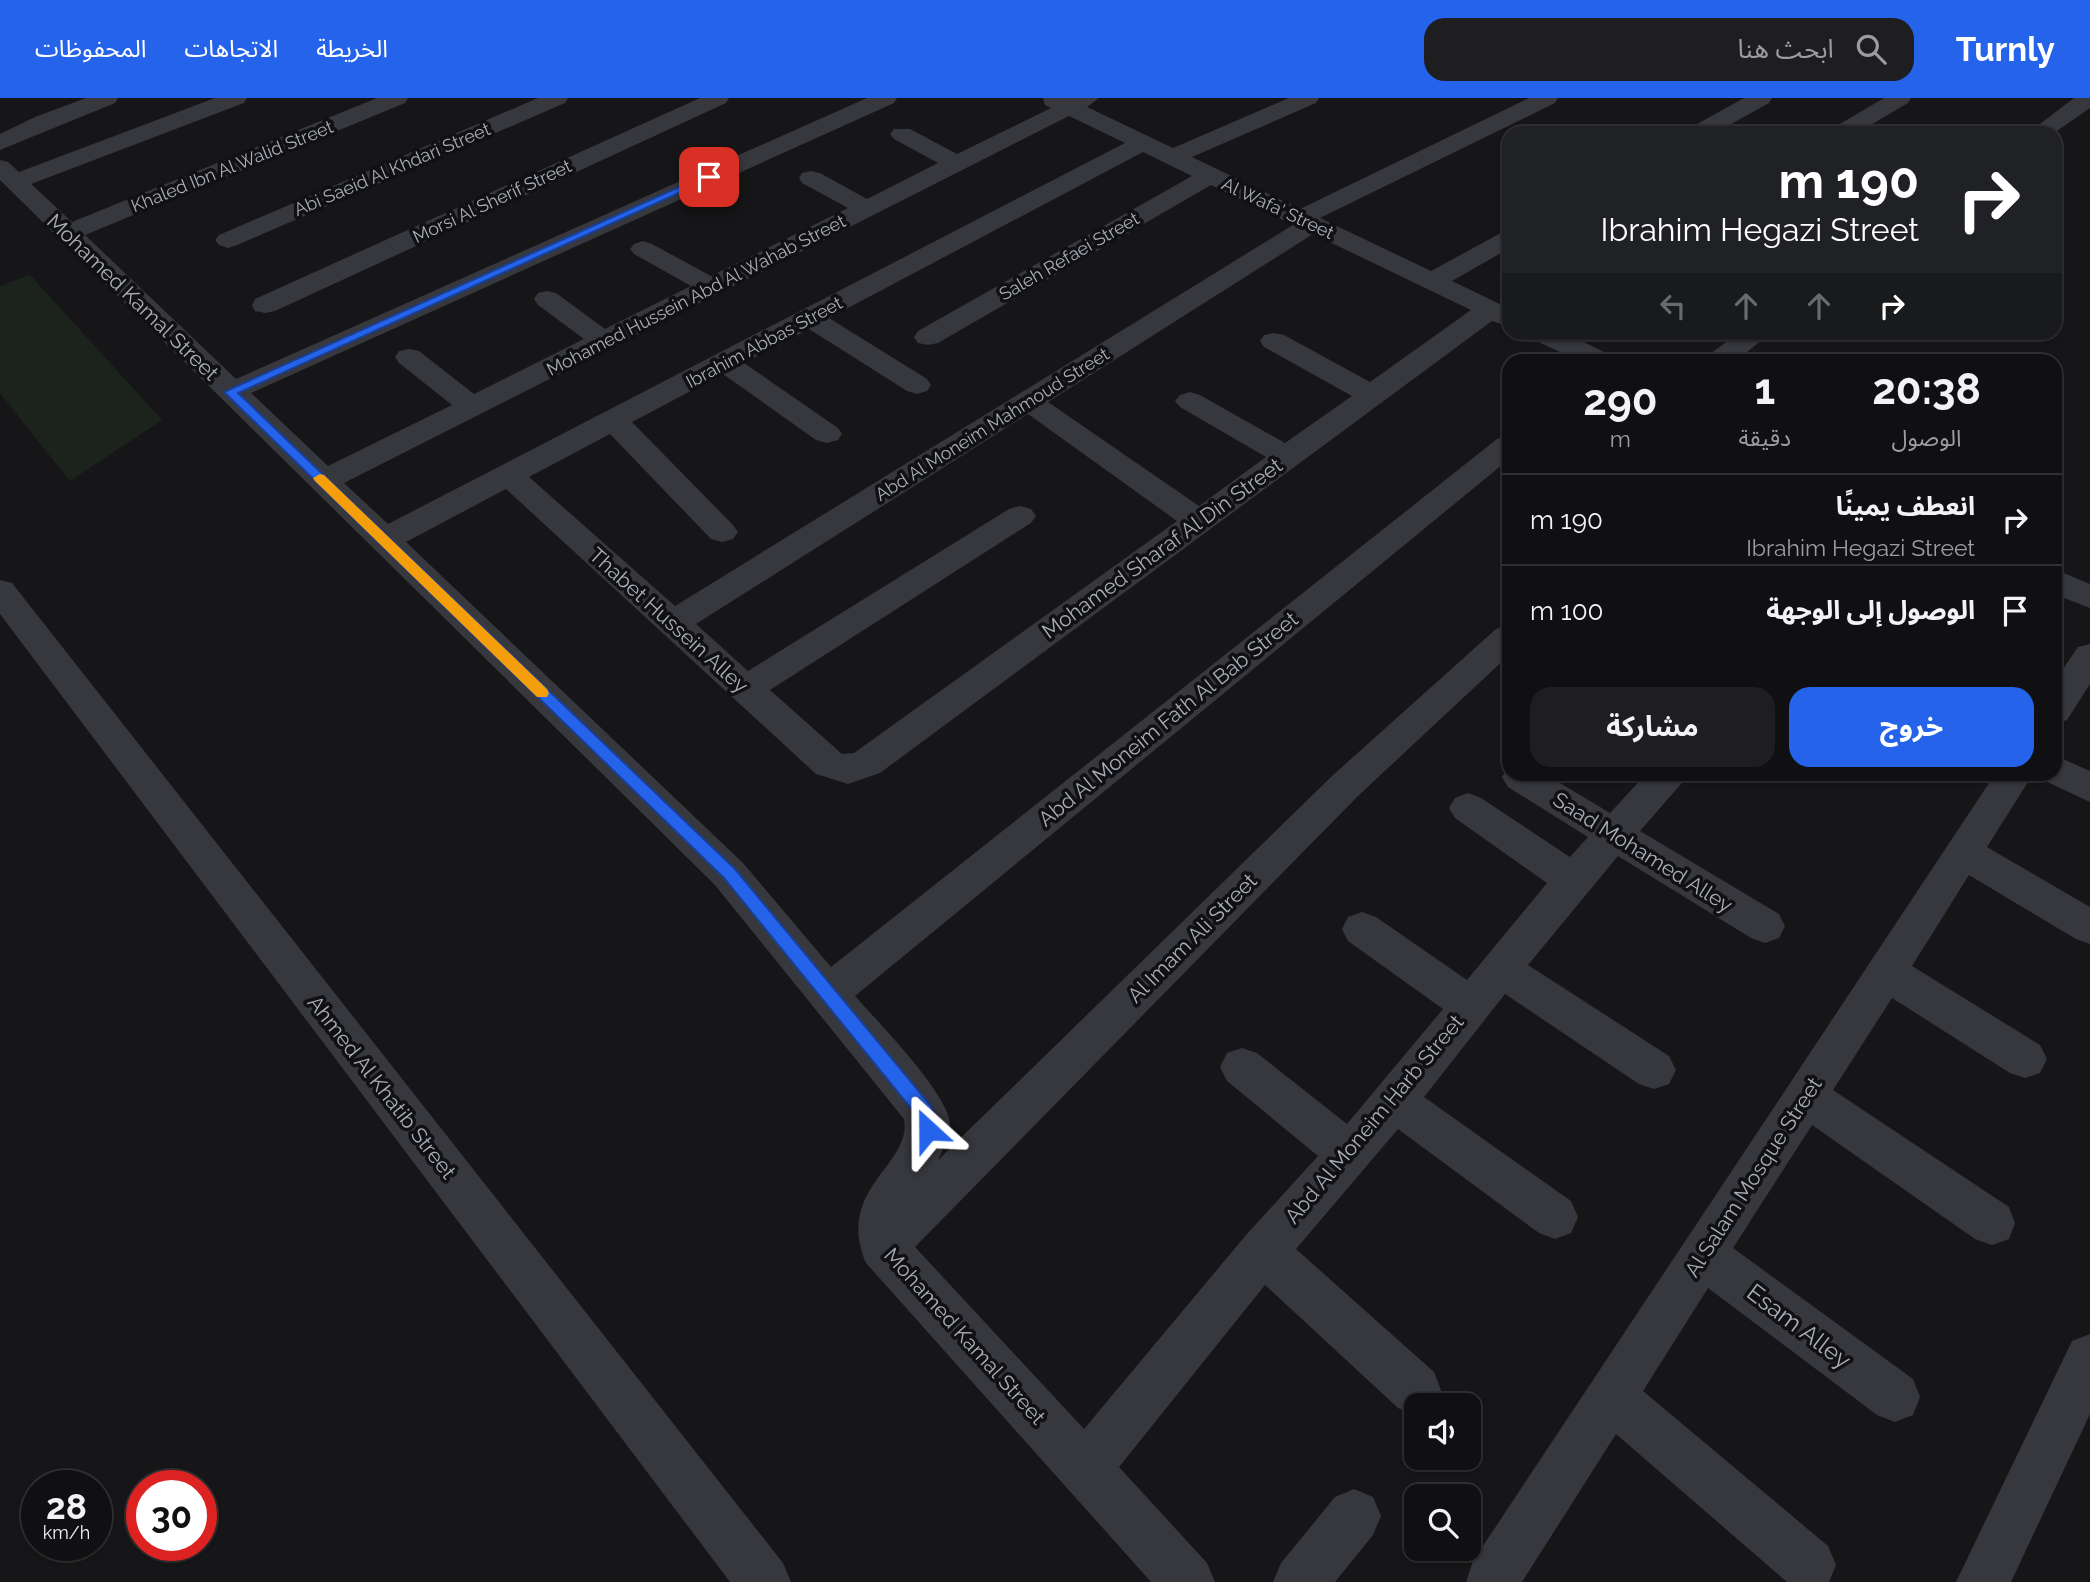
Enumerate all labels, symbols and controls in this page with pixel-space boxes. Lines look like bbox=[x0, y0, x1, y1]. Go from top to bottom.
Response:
search box bbox=[1424, 18, 1914, 81]
icon: search bbox=[1852, 30, 1890, 68]
text: Turnly bbox=[1956, 30, 2055, 69]
text: المحفوظات bbox=[35, 34, 146, 63]
text: الاتجاهات bbox=[184, 34, 278, 63]
text: الخريطة bbox=[316, 34, 388, 63]
text: ابحث هنا bbox=[1737, 34, 1834, 64]
street label: Khaled Ibn Al Walid Street bbox=[128, 116, 336, 216]
street label: Abi Saeid Al Khdari Street bbox=[291, 118, 493, 220]
pin bbox=[679, 147, 739, 207]
text: 190 m bbox=[1778, 152, 1919, 209]
icon: right bbox=[1943, 154, 2034, 245]
street label: Morsi Al Sherif Street bbox=[409, 155, 575, 247]
icon: arrive bbox=[690, 158, 728, 196]
street label: Al Wafa' Street bbox=[1219, 173, 1337, 243]
street label: Saleh Refaei Street bbox=[995, 207, 1143, 305]
street label: Mohamed Kamal Street bbox=[42, 209, 224, 385]
street label: Mohamed Hussein Abd Al Wahab Street bbox=[543, 210, 849, 380]
text: Ibrahim Hegazi Street bbox=[1601, 211, 1919, 248]
icon: left bbox=[1654, 287, 1692, 325]
icon: ahead bbox=[1727, 287, 1765, 325]
icon: ahead bbox=[1800, 287, 1838, 325]
icon: right bbox=[1873, 287, 1911, 325]
street label: Ibrahim Abbas Street bbox=[682, 292, 846, 392]
street label: Abd Al Moneim Mahmoud Street bbox=[871, 343, 1113, 505]
text: 1 bbox=[1754, 365, 1775, 414]
text: 20:38 bbox=[1872, 365, 1981, 414]
text: 290 bbox=[1583, 376, 1657, 425]
text: دقيقة bbox=[1739, 424, 1791, 451]
text: الوصول bbox=[1892, 424, 1961, 451]
text: m bbox=[1610, 425, 1631, 452]
street label: Mohamed Sharaf Al Din Street bbox=[1037, 452, 1287, 644]
text: انعطف يمينًا bbox=[1836, 491, 1975, 521]
icon: right bbox=[1996, 501, 2034, 539]
text: 190 m bbox=[1530, 505, 1603, 535]
text: Ibrahim Hegazi Street bbox=[1746, 534, 1975, 561]
street label: Thabet Hussein Alley bbox=[584, 542, 754, 698]
icon: arrive bbox=[1996, 592, 2034, 630]
text: الوصول إلى الوجهة bbox=[1766, 595, 1975, 625]
text: 100 m bbox=[1530, 596, 1604, 626]
street label: Abd Al Moneim Fath Al Bab Street bbox=[1033, 606, 1303, 832]
button: مشاركة bbox=[1530, 687, 1775, 767]
button: خروج bbox=[1789, 687, 2034, 767]
street label: Saad Mohamed Alley bbox=[1549, 787, 1737, 917]
street label: Al Imam Ali Street bbox=[1122, 868, 1262, 1008]
street label: Ahmed Al Khatib Street bbox=[303, 990, 461, 1184]
street label: Abd Al Moneim Harb Street bbox=[1279, 1010, 1469, 1228]
street label: Al Salam Mosque Street bbox=[1679, 1073, 1827, 1281]
position arrow bbox=[891, 1093, 965, 1167]
street label: Mohamed Kamal Street bbox=[879, 1243, 1051, 1429]
street label: Esam Alley bbox=[1741, 1277, 1857, 1375]
map controls bbox=[1404, 1393, 1481, 1561]
button: sound bbox=[1404, 1393, 1481, 1470]
speed limit sign: 30 bbox=[126, 1470, 217, 1561]
button: search bbox=[1404, 1484, 1481, 1561]
text: 28 bbox=[46, 1486, 87, 1527]
text: km/h bbox=[43, 1522, 90, 1543]

